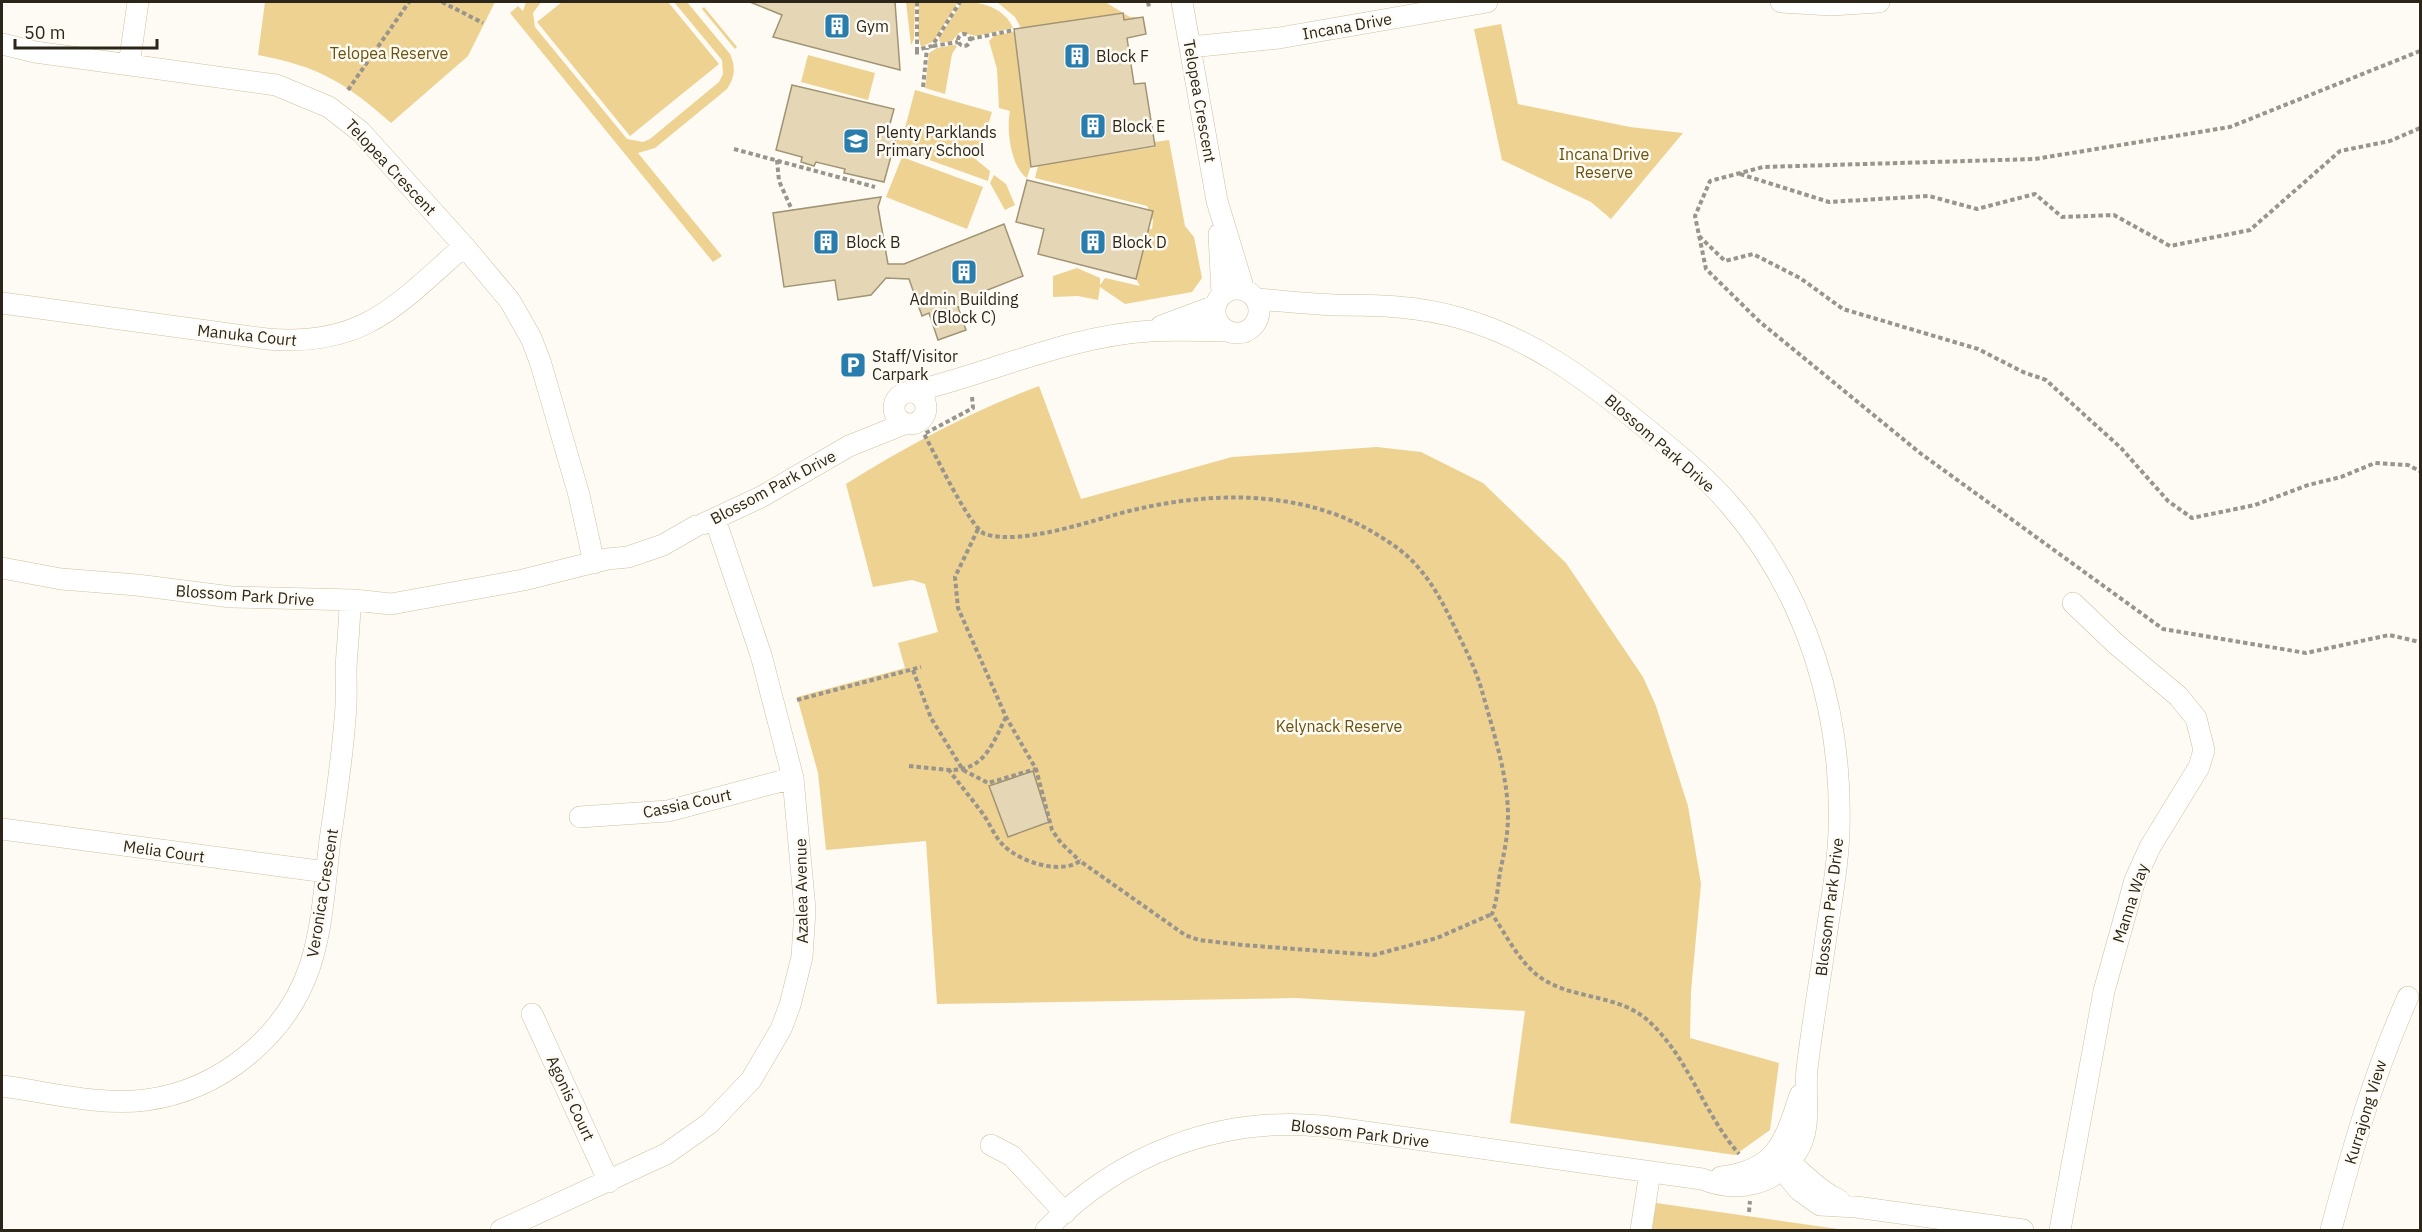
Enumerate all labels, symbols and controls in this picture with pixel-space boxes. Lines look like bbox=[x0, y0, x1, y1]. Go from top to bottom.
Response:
street label: Incana Drive bbox=[1301, 8, 1394, 44]
building icon: Gym bbox=[822, 11, 852, 41]
scale bar bbox=[15, 12, 158, 50]
place label: Gym bbox=[856, 16, 889, 36]
text: 50 m bbox=[24, 21, 66, 44]
street label: Telopea Crescent bbox=[1179, 38, 1221, 164]
building icon: Block F bbox=[1062, 41, 1092, 71]
park label: Telopea Reserve bbox=[330, 43, 448, 63]
place label: Block F bbox=[1096, 46, 1149, 66]
building icon: Block E bbox=[1078, 111, 1108, 141]
street label: Telopea Crescent bbox=[341, 115, 441, 219]
place label: Block E bbox=[1112, 116, 1165, 136]
place label: Plenty Parklands Primary School bbox=[876, 122, 997, 160]
school or university icon: Plenty Parklands Primary School bbox=[841, 126, 871, 156]
park label: Incana Drive Reserve bbox=[1559, 144, 1650, 182]
building icon: Block B bbox=[811, 227, 841, 257]
building icon: Block D bbox=[1078, 227, 1108, 257]
place label: Block B bbox=[846, 232, 900, 252]
place label: Block D bbox=[1112, 232, 1167, 252]
building icon: Admin Building (Block C) bbox=[949, 257, 979, 287]
place label: Admin Building (Block C) bbox=[909, 289, 1019, 327]
street label: Manuka Court bbox=[196, 320, 298, 350]
place label: Staff/Visitor Carpark bbox=[872, 346, 958, 384]
parking icon: Staff/Visitor Carpark bbox=[838, 350, 868, 380]
street label: Blossom Park Drive bbox=[1601, 390, 1719, 496]
street label: Blossom Park Drive bbox=[707, 445, 839, 529]
street label: Blossom Park Drive bbox=[175, 580, 315, 610]
park label: Kelynack Reserve bbox=[1276, 716, 1402, 736]
street label: Cassia Court bbox=[641, 784, 733, 822]
street label: Veronica Crescent bbox=[302, 827, 342, 959]
street label: Melia Court bbox=[122, 835, 206, 867]
street label: Blossom Park Drive bbox=[1811, 836, 1847, 977]
street label: Azalea Avenue bbox=[790, 838, 812, 944]
street label: Manna Way bbox=[2108, 861, 2152, 945]
street label: Agonis Court bbox=[543, 1052, 599, 1144]
street label: Kurrajong View bbox=[2340, 1057, 2390, 1167]
street label: Blossom Park Drive bbox=[1290, 1115, 1431, 1151]

